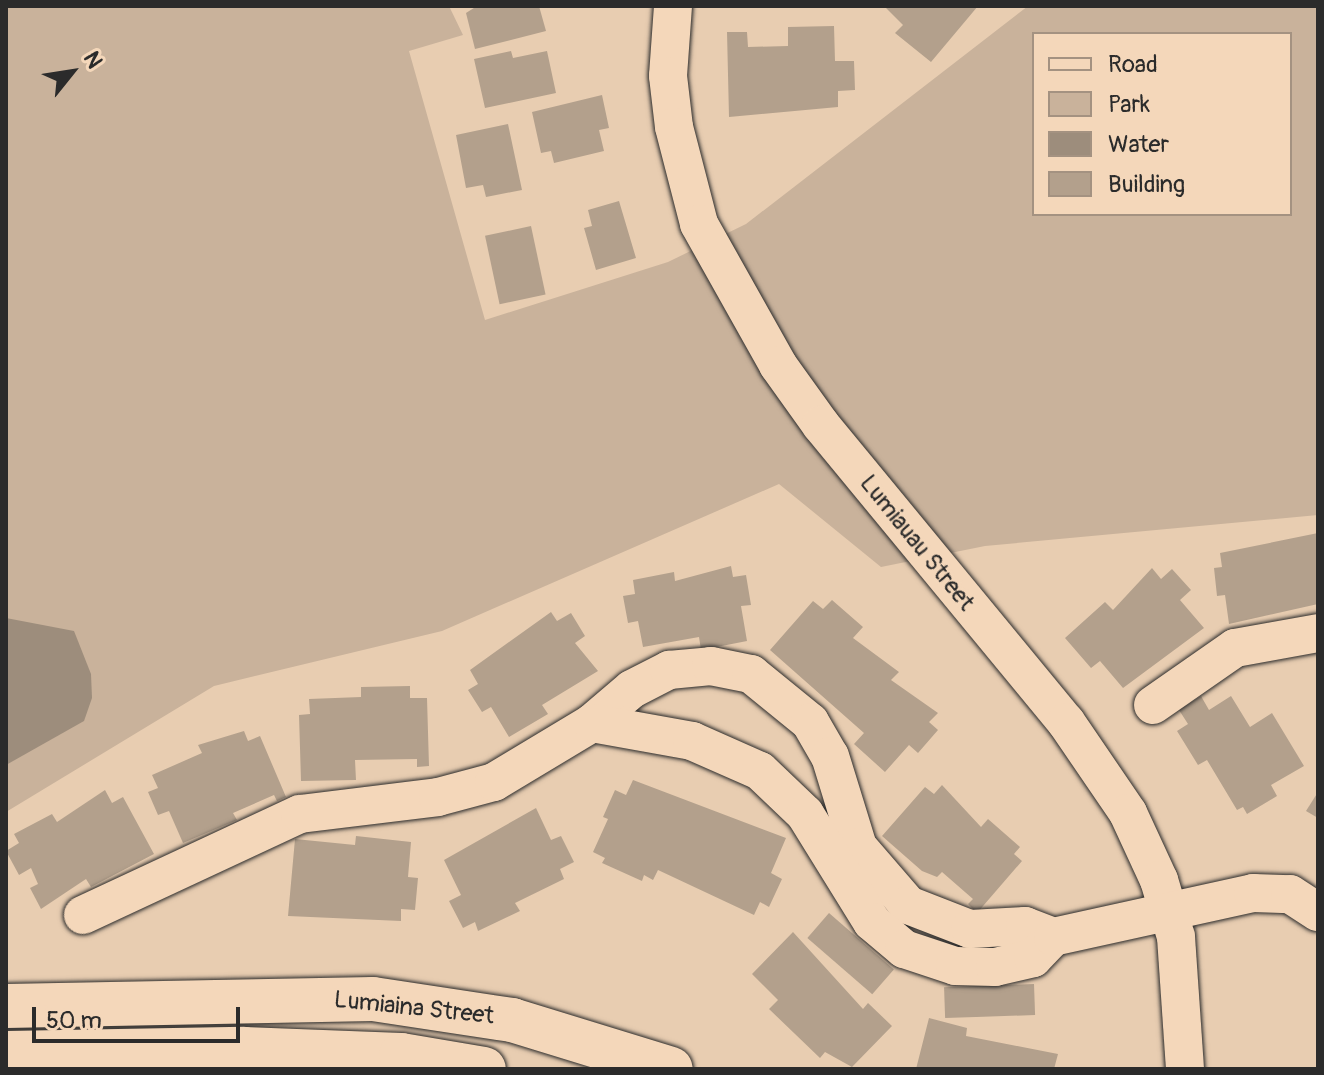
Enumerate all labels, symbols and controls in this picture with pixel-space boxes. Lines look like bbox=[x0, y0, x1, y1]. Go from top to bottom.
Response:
north arrow bbox=[32, 32, 112, 112]
legend bbox=[1032, 32, 1292, 216]
text: N bbox=[77, 47, 109, 73]
text: Road bbox=[1108, 50, 1158, 79]
text: Park bbox=[1108, 90, 1150, 119]
text: Water bbox=[1108, 130, 1169, 159]
text: Building bbox=[1108, 170, 1185, 199]
street label: Lumiauau Street bbox=[853, 469, 981, 617]
street label: Lumiaina Street bbox=[333, 985, 495, 1031]
scale bar bbox=[36, 991, 244, 1041]
text: 50 m bbox=[46, 1006, 102, 1035]

